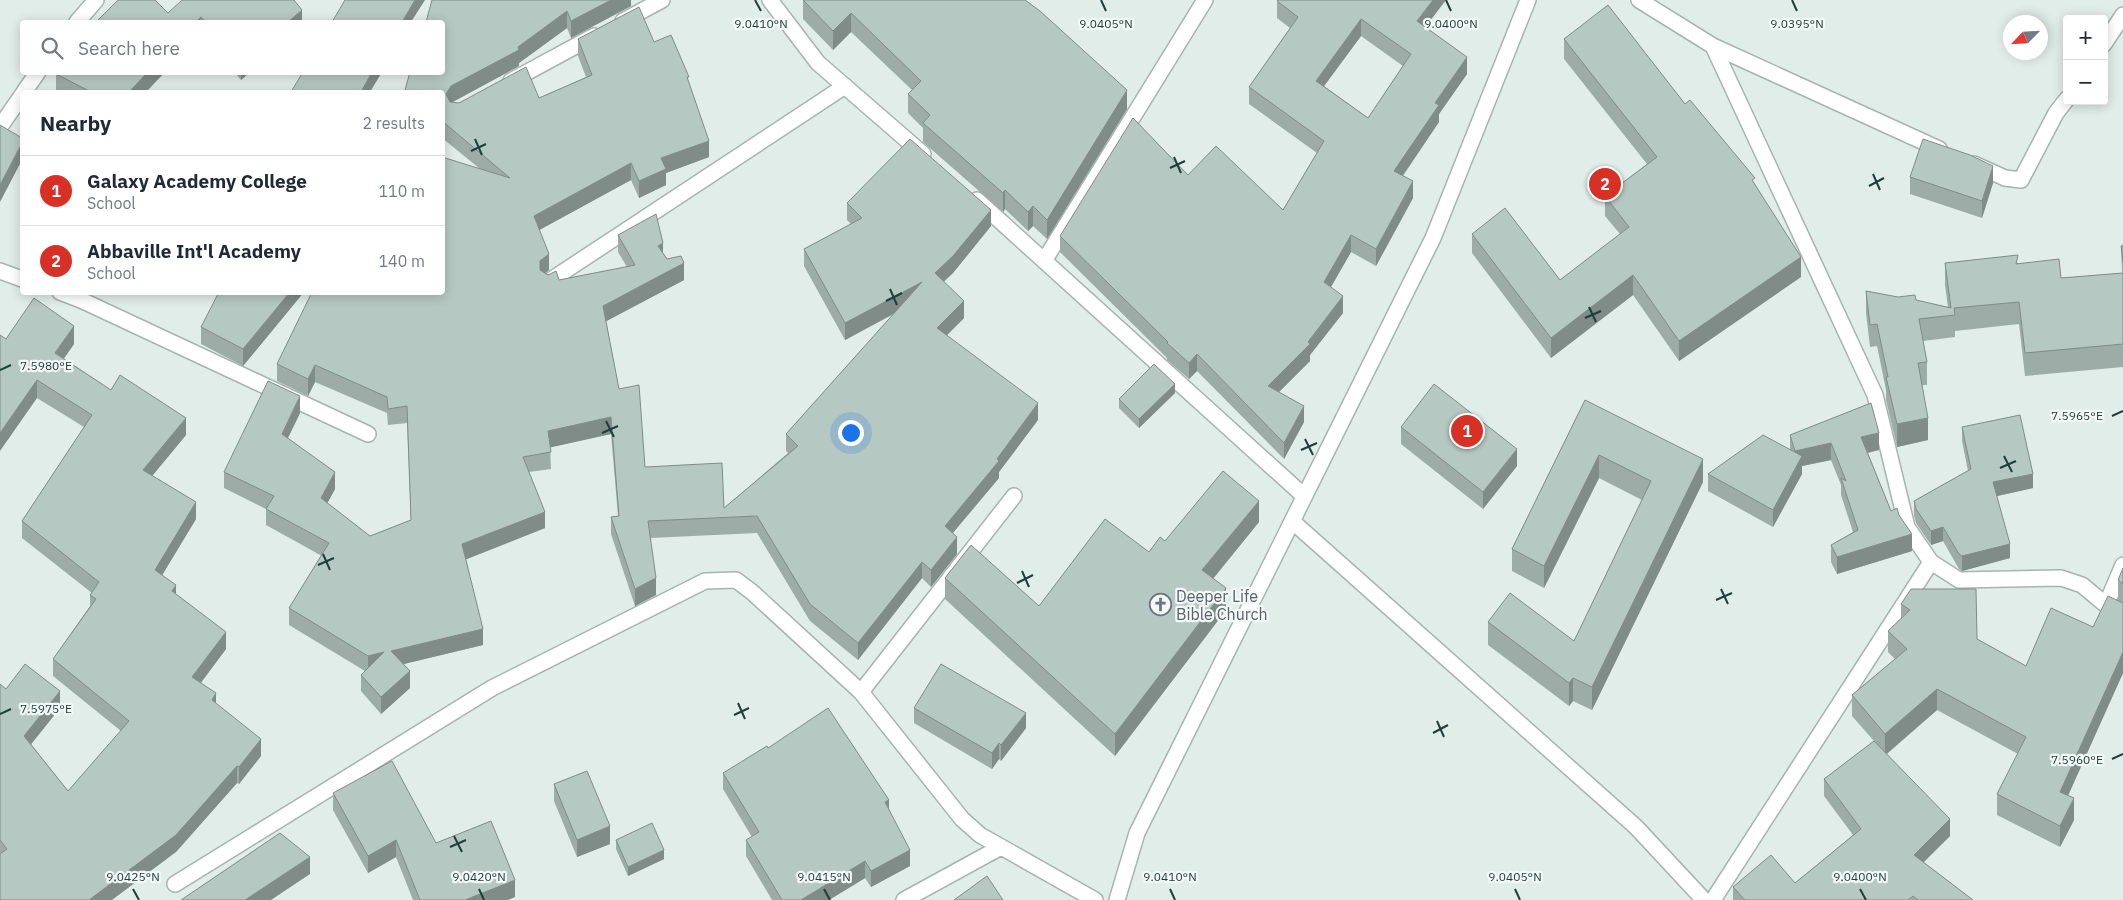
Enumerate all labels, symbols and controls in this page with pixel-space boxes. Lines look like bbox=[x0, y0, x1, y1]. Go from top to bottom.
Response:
north arrow bbox=[2003, 15, 2048, 60]
map controls bbox=[2063, 15, 2108, 105]
button: + bbox=[2063, 15, 2108, 60]
text: 9.0410°N bbox=[734, 16, 788, 31]
text: 9.0405°N bbox=[1079, 16, 1133, 31]
text: 9.0400°N bbox=[1424, 16, 1478, 31]
text: 9.0395°N bbox=[1770, 16, 1824, 31]
search box bbox=[20, 20, 445, 75]
icon: search bbox=[38, 34, 66, 62]
text: Search here bbox=[78, 36, 180, 60]
button: − bbox=[2063, 60, 2108, 105]
text: Nearby bbox=[40, 109, 111, 137]
text: 2 results bbox=[362, 113, 425, 133]
pin: 2 bbox=[1589, 165, 1621, 203]
text: Galaxy Academy College bbox=[87, 169, 307, 193]
text: 1 bbox=[51, 181, 61, 201]
text: 110 m bbox=[378, 181, 425, 201]
text: School bbox=[87, 193, 136, 213]
text: Abbaville Int'l Academy bbox=[87, 239, 301, 263]
text: 2 bbox=[51, 251, 61, 271]
text: 140 m bbox=[378, 251, 425, 271]
text: School bbox=[87, 263, 136, 283]
text: 7.5980°E bbox=[20, 358, 72, 373]
text: 7.5965°E bbox=[2051, 408, 2103, 423]
pin: 1 bbox=[1451, 412, 1483, 450]
your location bbox=[838, 420, 864, 446]
place label: Deeper Life Bible Church bbox=[1176, 586, 1268, 624]
church icon: Deeper Life Bible Church bbox=[1148, 593, 1172, 617]
text: 7.5975°E bbox=[20, 701, 72, 716]
text: 7.5960°E bbox=[2051, 752, 2103, 767]
text: 9.0425°N bbox=[106, 869, 160, 884]
text: 9.0420°N bbox=[452, 869, 506, 884]
text: 9.0415°N bbox=[797, 869, 851, 884]
text: 9.0410°N bbox=[1143, 869, 1197, 884]
text: 9.0405°N bbox=[1488, 869, 1542, 884]
text: 9.0400°N bbox=[1833, 869, 1887, 884]

